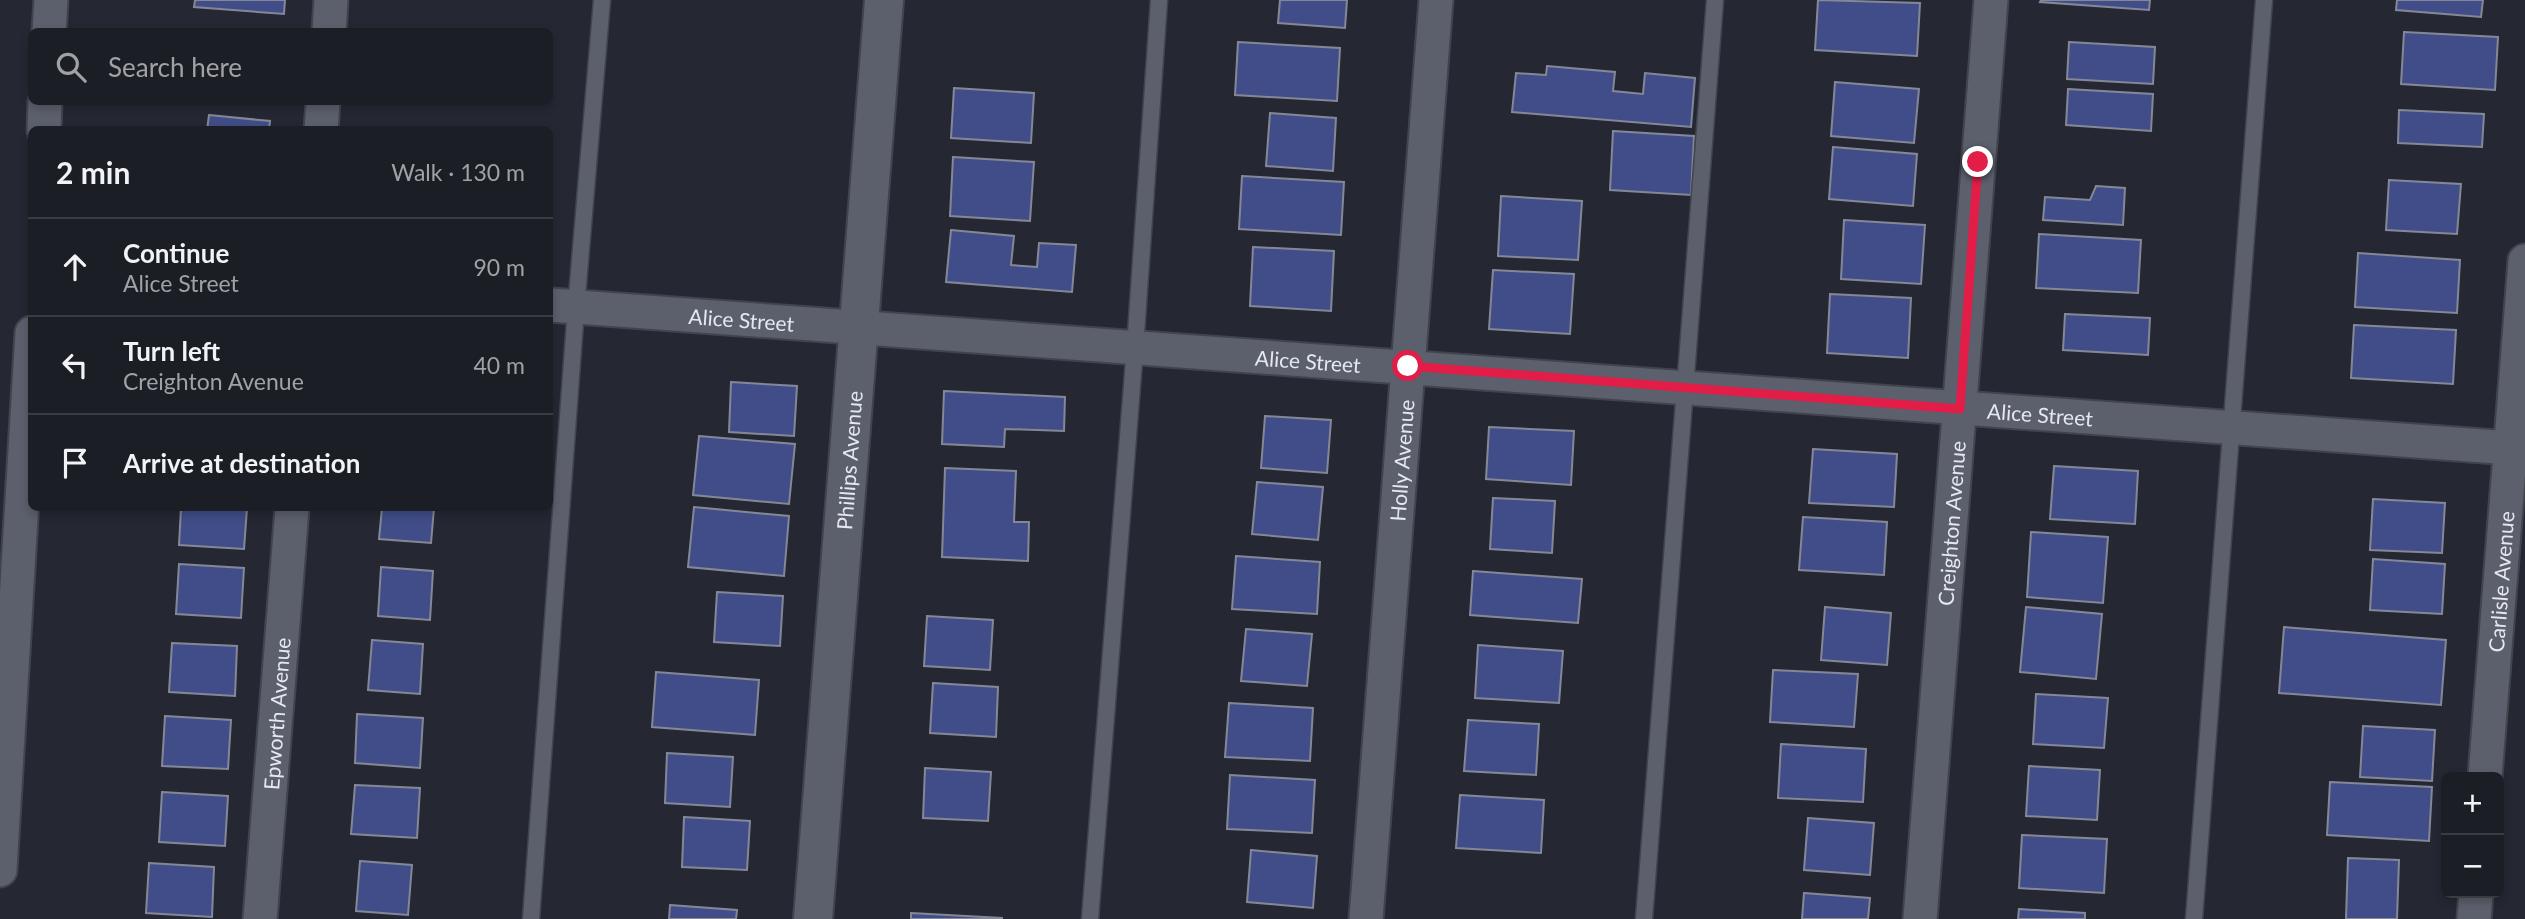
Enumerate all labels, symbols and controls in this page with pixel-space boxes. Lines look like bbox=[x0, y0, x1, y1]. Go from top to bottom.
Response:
search box bbox=[28, 28, 553, 105]
icon: search bbox=[52, 48, 90, 86]
text: Search here bbox=[108, 51, 242, 83]
route end bbox=[1962, 146, 1993, 177]
text: 2 min bbox=[56, 154, 130, 190]
text: Walk · 130 m bbox=[391, 158, 525, 186]
text: Continue bbox=[123, 237, 229, 269]
icon: ahead bbox=[56, 248, 94, 286]
text: 90 m bbox=[474, 253, 525, 281]
text: Alice Street bbox=[123, 269, 239, 297]
street label: Alice Street bbox=[688, 303, 796, 335]
text: Turn left bbox=[123, 335, 220, 367]
street label: Alice Street bbox=[1254, 344, 1362, 377]
icon: left bbox=[56, 346, 94, 384]
route start bbox=[1392, 350, 1423, 381]
text: 40 m bbox=[474, 351, 525, 379]
text: Creighton Avenue bbox=[123, 367, 304, 395]
street label: Phillips Avenue bbox=[831, 390, 866, 531]
street label: Alice Street bbox=[1986, 397, 2094, 430]
street label: Holly Avenue bbox=[1384, 398, 1418, 522]
street label: Creighton Avenue bbox=[1932, 440, 1969, 606]
icon: arrive bbox=[56, 444, 94, 482]
text: Arrive at destination bbox=[123, 447, 360, 479]
street label: Carlisle Avenue bbox=[2482, 510, 2518, 653]
street label: Epworth Avenue bbox=[258, 636, 294, 791]
map controls bbox=[2441, 772, 2504, 898]
button: + bbox=[2441, 772, 2504, 835]
button: − bbox=[2441, 835, 2504, 898]

